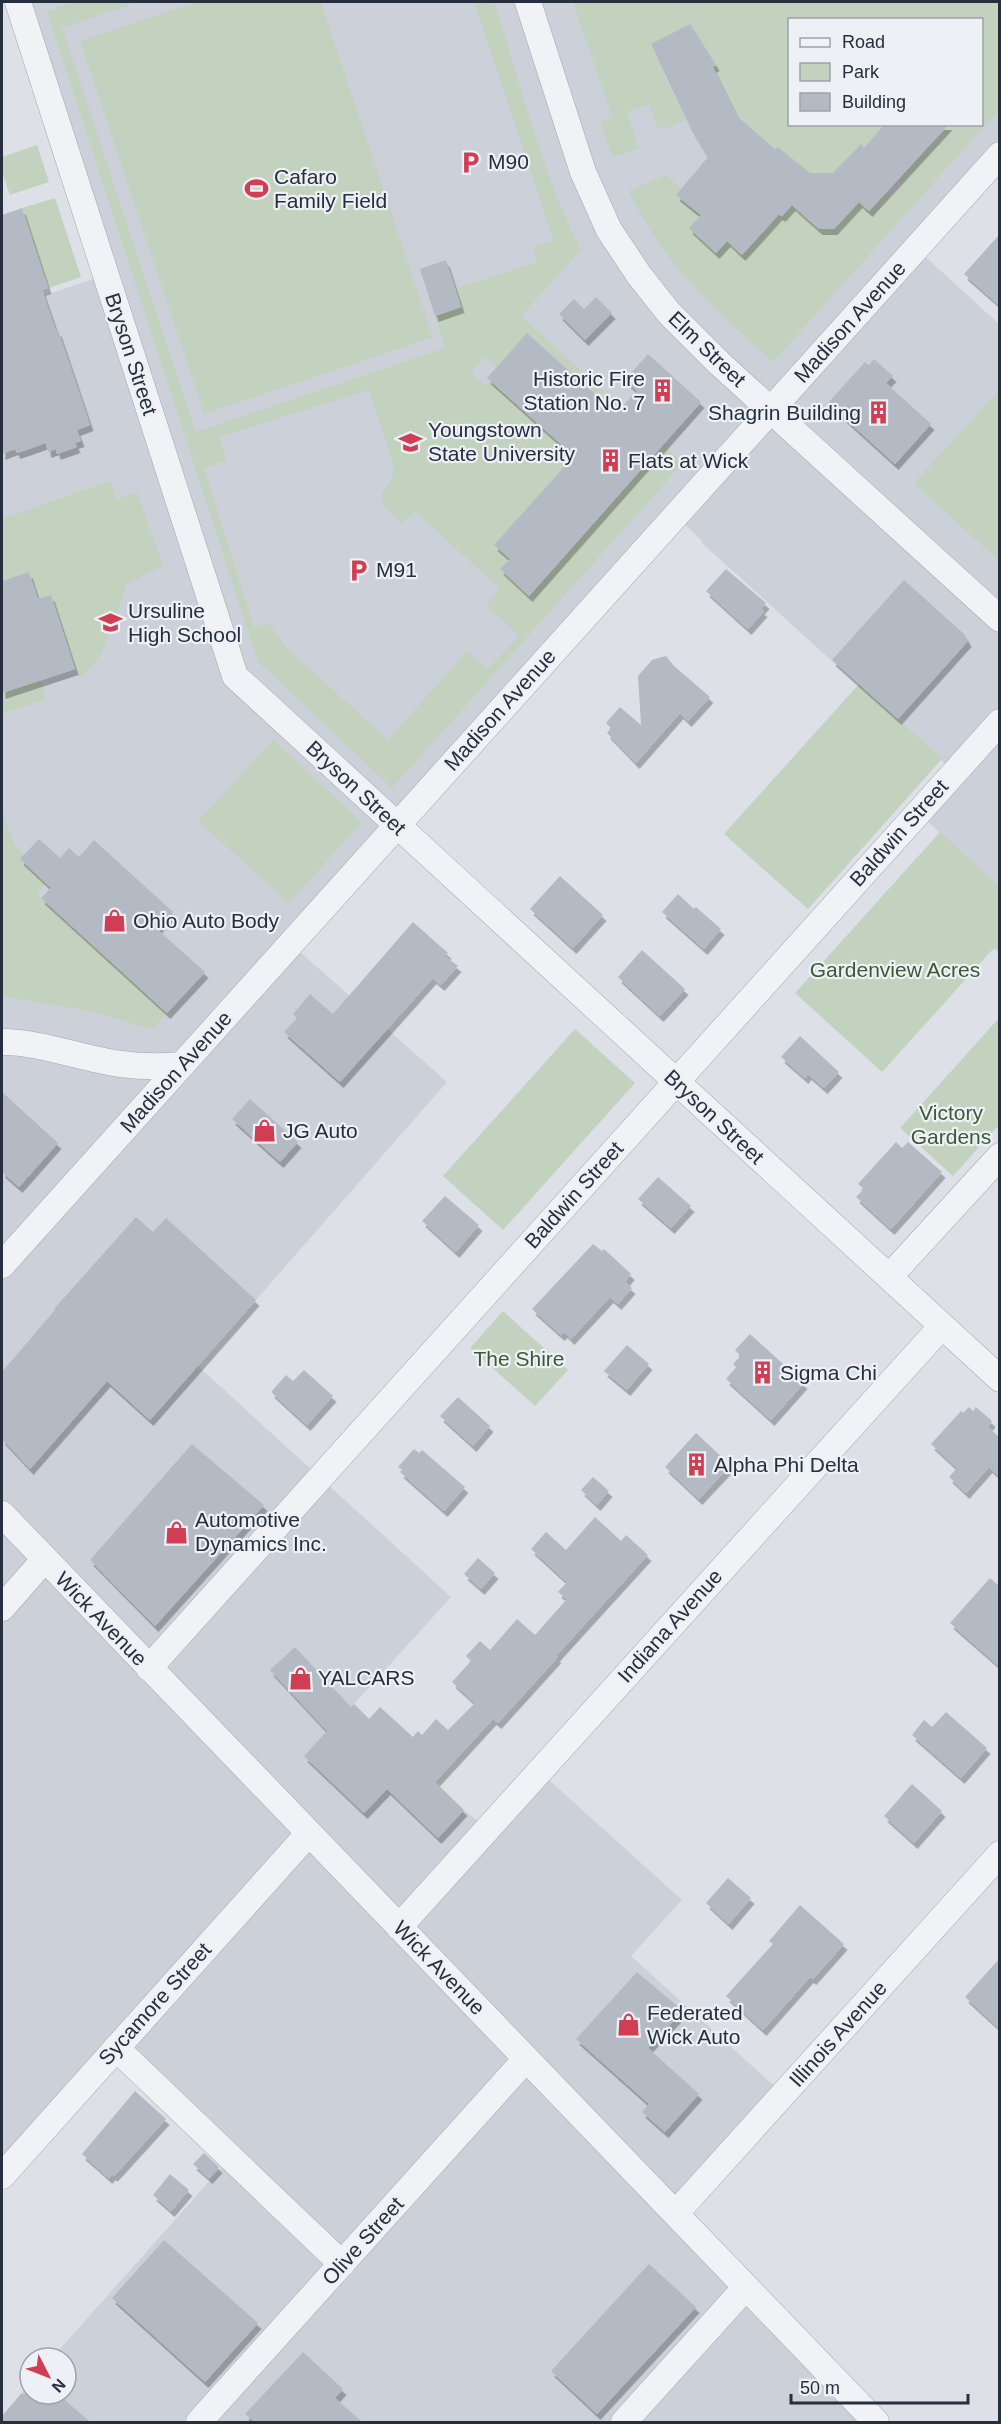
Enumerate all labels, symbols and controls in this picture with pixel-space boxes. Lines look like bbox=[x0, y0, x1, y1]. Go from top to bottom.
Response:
legend bbox=[788, 18, 983, 126]
text: Road bbox=[842, 32, 885, 52]
text: Park bbox=[842, 62, 880, 82]
text: Building bbox=[842, 92, 906, 112]
parking icon: M90 bbox=[457, 149, 483, 175]
place label: M90 bbox=[488, 150, 529, 173]
place label: Cafaro Family Field bbox=[274, 165, 387, 212]
sports icon: Cafaro Family Field bbox=[243, 176, 269, 202]
street label: Madison Avenue bbox=[789, 256, 910, 387]
street label: Bryson Street bbox=[101, 290, 162, 418]
street label: Elm Street bbox=[664, 306, 751, 391]
place label: Historic Fire Station No. 7 bbox=[524, 367, 645, 414]
building icon: Historic Fire Station No. 7 bbox=[650, 378, 676, 404]
building icon: Shagrin Building bbox=[866, 400, 892, 426]
place label: Shagrin Building bbox=[708, 401, 861, 424]
place label: Youngstown State University bbox=[428, 418, 576, 465]
school or university icon: Youngstown State University bbox=[397, 429, 423, 455]
building icon: Flats at Wick bbox=[597, 448, 623, 474]
place label: Flats at Wick bbox=[628, 449, 749, 472]
parking icon: M91 bbox=[345, 557, 371, 583]
place label: M91 bbox=[376, 558, 417, 581]
place label: Ursuline High School bbox=[128, 599, 241, 646]
school or university icon: Ursuline High School bbox=[97, 610, 123, 636]
street label: Madison Avenue bbox=[439, 644, 560, 775]
street label: Bryson Street bbox=[302, 736, 411, 840]
street label: Baldwin Street bbox=[845, 775, 953, 891]
shop icon: Ohio Auto Body bbox=[102, 908, 128, 934]
place label: Ohio Auto Body bbox=[133, 909, 279, 932]
park label: Gardenview Acres bbox=[810, 958, 980, 981]
street label: Madison Avenue bbox=[115, 1006, 236, 1137]
street label: Bryson Street bbox=[660, 1065, 769, 1169]
park label: Victory Gardens bbox=[911, 1101, 991, 1148]
shop icon: JG Auto bbox=[252, 1118, 278, 1144]
place label: JG Auto bbox=[283, 1119, 358, 1142]
street label: Baldwin Street bbox=[520, 1137, 628, 1253]
park label: The Shire bbox=[473, 1347, 565, 1370]
building icon: Sigma Chi bbox=[749, 1360, 775, 1386]
place label: Sigma Chi bbox=[780, 1361, 877, 1384]
building icon: Alpha Phi Delta bbox=[683, 1452, 709, 1478]
place label: Alpha Phi Delta bbox=[714, 1453, 859, 1476]
place label: Automotive Dynamics Inc. bbox=[195, 1508, 327, 1555]
shop icon: Automotive Dynamics Inc. bbox=[164, 1519, 190, 1545]
street label: Indiana Avenue bbox=[613, 1564, 726, 1687]
street label: Wick Avenue bbox=[51, 1567, 152, 1670]
shop icon: YALCARS bbox=[287, 1665, 313, 1691]
place label: YALCARS bbox=[318, 1666, 414, 1689]
street label: Wick Avenue bbox=[389, 1916, 490, 2019]
street label: Sycamore Street bbox=[94, 1938, 216, 2069]
street label: Illinois Avenue bbox=[784, 1976, 891, 2091]
place label: Federated Wick Auto bbox=[647, 2001, 743, 2048]
shop icon: Federated Wick Auto bbox=[616, 2012, 642, 2038]
street label: Olive Street bbox=[317, 2192, 408, 2289]
north arrow bbox=[18, 2346, 78, 2406]
scale bar bbox=[791, 2367, 968, 2405]
text: N bbox=[49, 2376, 69, 2396]
text: 50 m bbox=[800, 2378, 840, 2398]

